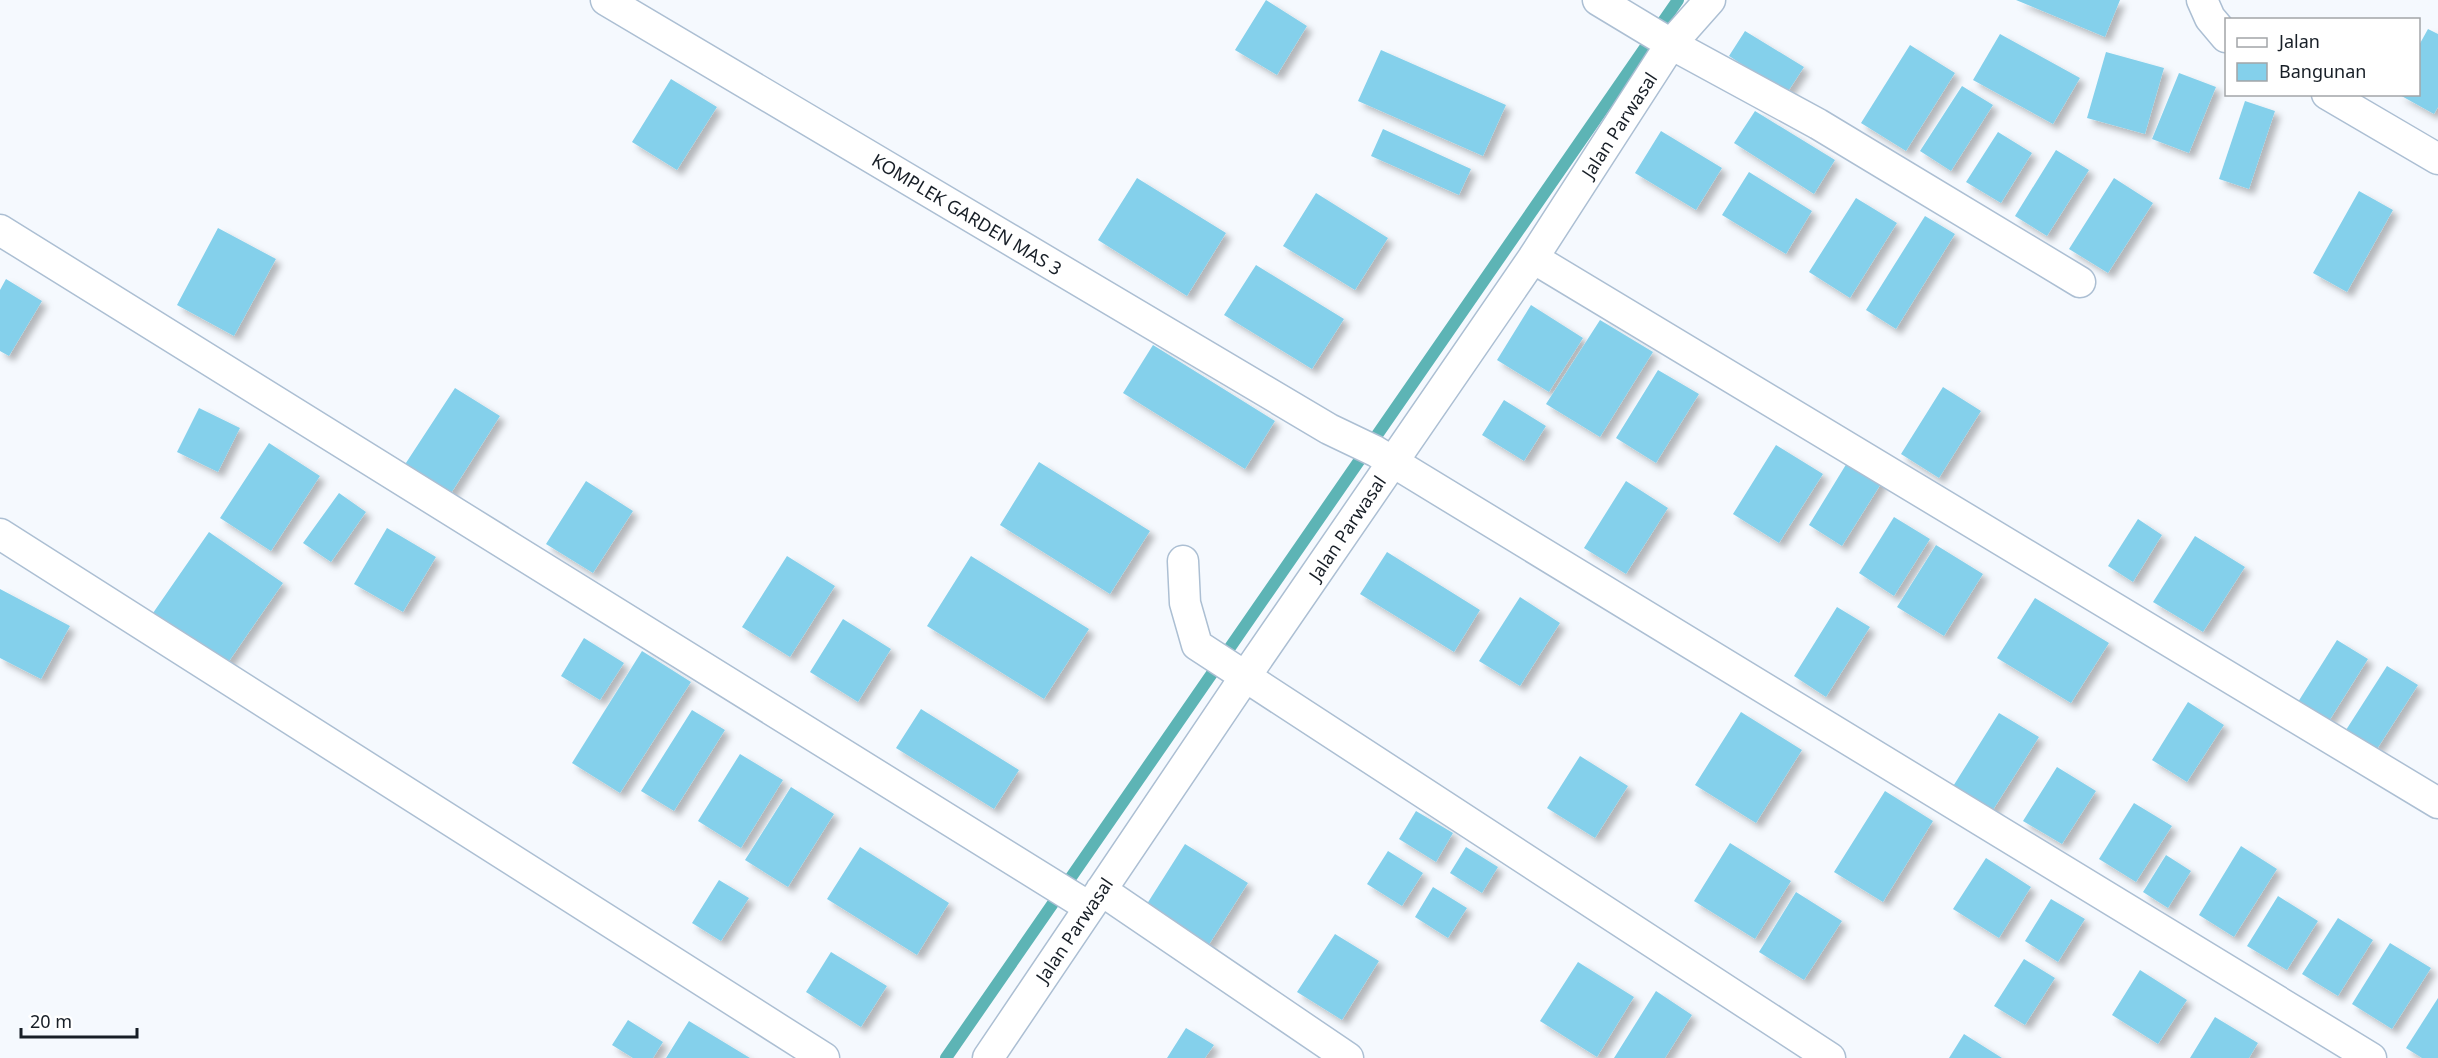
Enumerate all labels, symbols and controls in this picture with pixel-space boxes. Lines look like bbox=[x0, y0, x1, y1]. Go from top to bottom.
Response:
legend bbox=[2225, 18, 2420, 96]
text: Jalan bbox=[2277, 29, 2320, 53]
text: Bangunan bbox=[2279, 59, 2366, 83]
street label: Jalan Parwasal bbox=[1575, 67, 1662, 184]
street label: KOMPLEK GARDEN MAS 3 bbox=[868, 148, 1066, 280]
street label: Jalan Parwasal bbox=[1302, 471, 1391, 587]
street label: Jalan Parwasal bbox=[1029, 873, 1118, 989]
scale bar bbox=[21, 1001, 136, 1039]
text: 20 m bbox=[30, 1009, 72, 1033]

